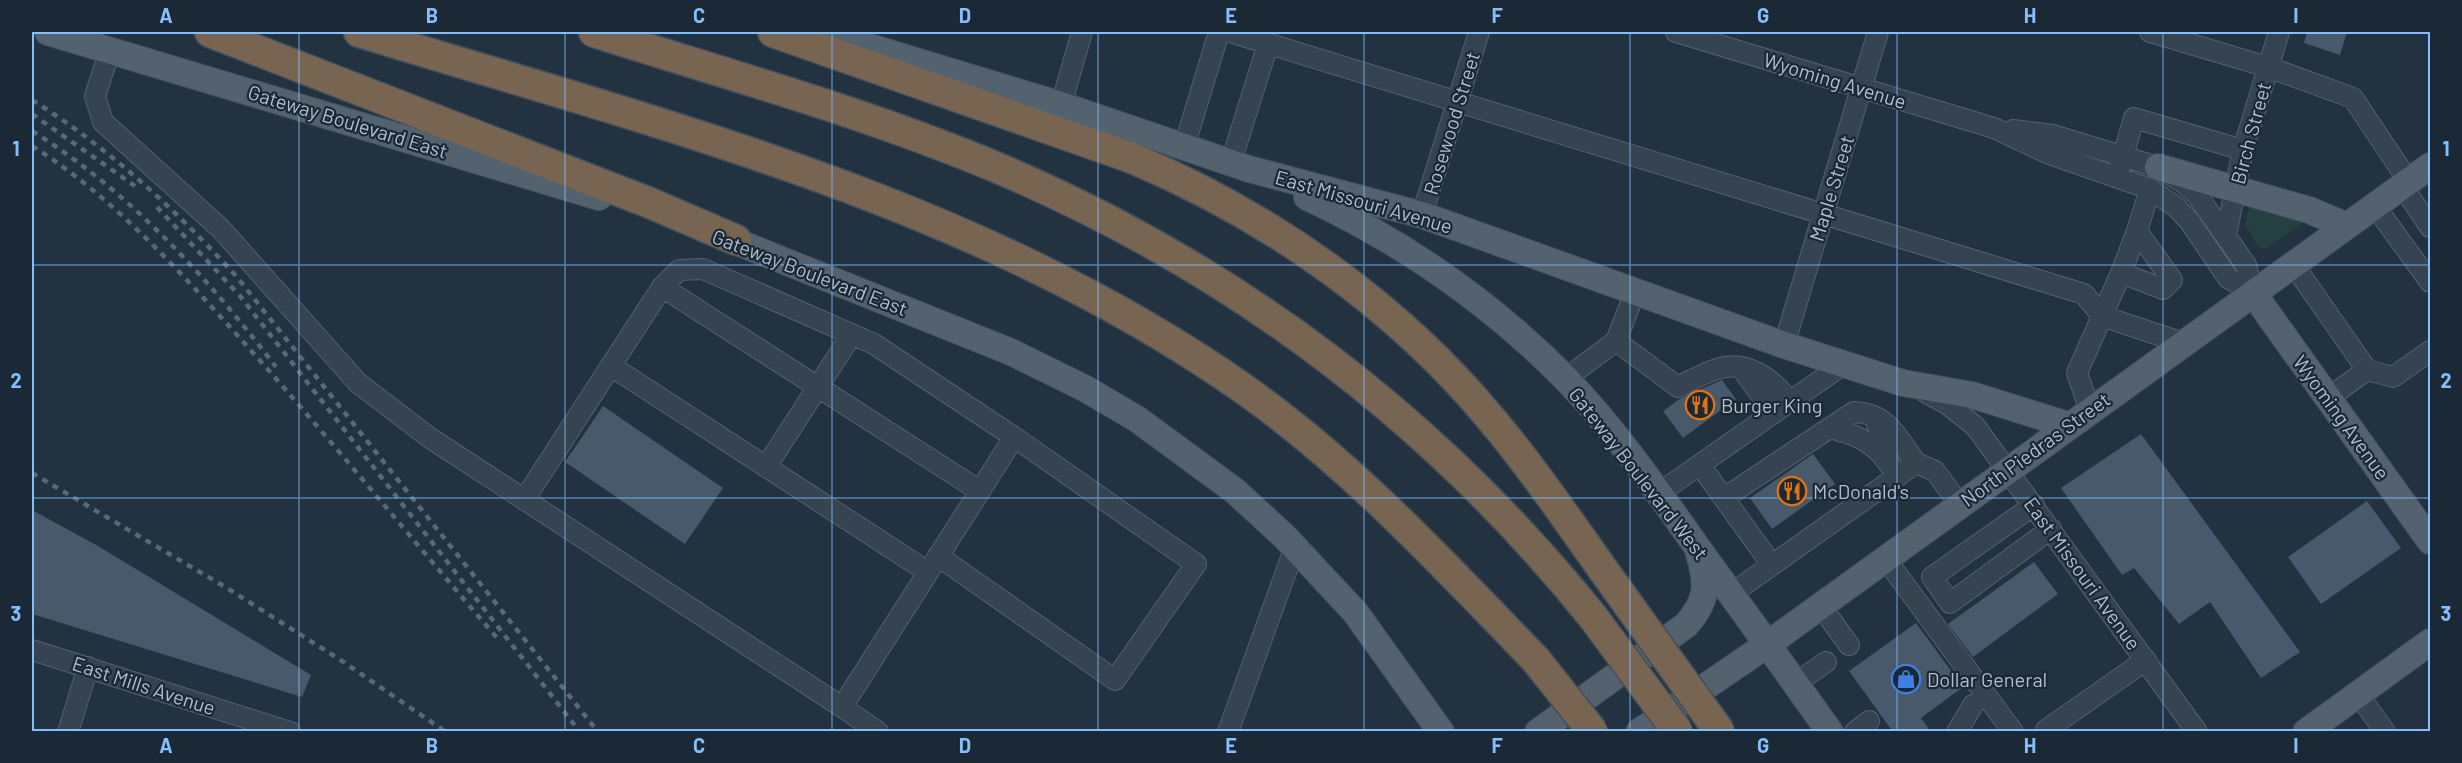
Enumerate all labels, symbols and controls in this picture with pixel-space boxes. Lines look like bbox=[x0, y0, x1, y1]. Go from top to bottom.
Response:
text: A bbox=[159, 3, 173, 27]
text: B bbox=[426, 3, 438, 27]
text: C bbox=[693, 3, 705, 27]
text: D bbox=[959, 3, 971, 27]
text: E bbox=[1225, 3, 1237, 27]
text: F bbox=[1491, 3, 1503, 27]
text: G bbox=[1757, 3, 1769, 27]
text: H bbox=[2024, 3, 2036, 27]
text: I bbox=[2293, 3, 2299, 27]
street label: Wyoming Avenue bbox=[1761, 47, 1909, 113]
street label: Rosewood Street bbox=[1418, 48, 1484, 198]
street label: Gateway Boulevard East bbox=[245, 79, 451, 163]
street label: Birch Street bbox=[2225, 79, 2275, 187]
street label: Maple Street bbox=[1804, 132, 1858, 244]
text: 1 bbox=[12, 136, 20, 160]
text: 1 bbox=[2442, 136, 2450, 160]
street label: East Missouri Avenue bbox=[1273, 164, 1455, 238]
street label: Gateway Boulevard East bbox=[709, 224, 911, 320]
street label: Wyoming Avenue bbox=[2289, 350, 2395, 484]
text: 2 bbox=[10, 368, 22, 392]
text: 2 bbox=[2440, 368, 2452, 392]
street label: Gateway Boulevard West bbox=[1564, 382, 1714, 564]
street label: North Piedras Street bbox=[1956, 387, 2114, 511]
restaurant icon: Burger King bbox=[1684, 389, 1716, 421]
place label: Burger King bbox=[1721, 393, 1822, 417]
restaurant icon: McDonald's bbox=[1776, 475, 1808, 507]
place label: McDonald's bbox=[1813, 479, 1909, 503]
street label: East Missouri Avenue bbox=[2019, 492, 2147, 654]
text: 3 bbox=[11, 601, 21, 625]
text: 3 bbox=[2441, 601, 2451, 625]
street label: East Mills Avenue bbox=[69, 651, 219, 719]
shop icon: Dollar General bbox=[1890, 663, 1922, 695]
place label: Dollar General bbox=[1927, 667, 2047, 691]
text: A bbox=[159, 733, 173, 757]
text: B bbox=[426, 733, 438, 757]
text: C bbox=[693, 733, 705, 757]
text: D bbox=[959, 733, 971, 757]
text: E bbox=[1225, 733, 1237, 757]
text: F bbox=[1491, 733, 1503, 757]
text: G bbox=[1757, 733, 1769, 757]
text: H bbox=[2024, 733, 2036, 757]
text: I bbox=[2293, 733, 2299, 757]

